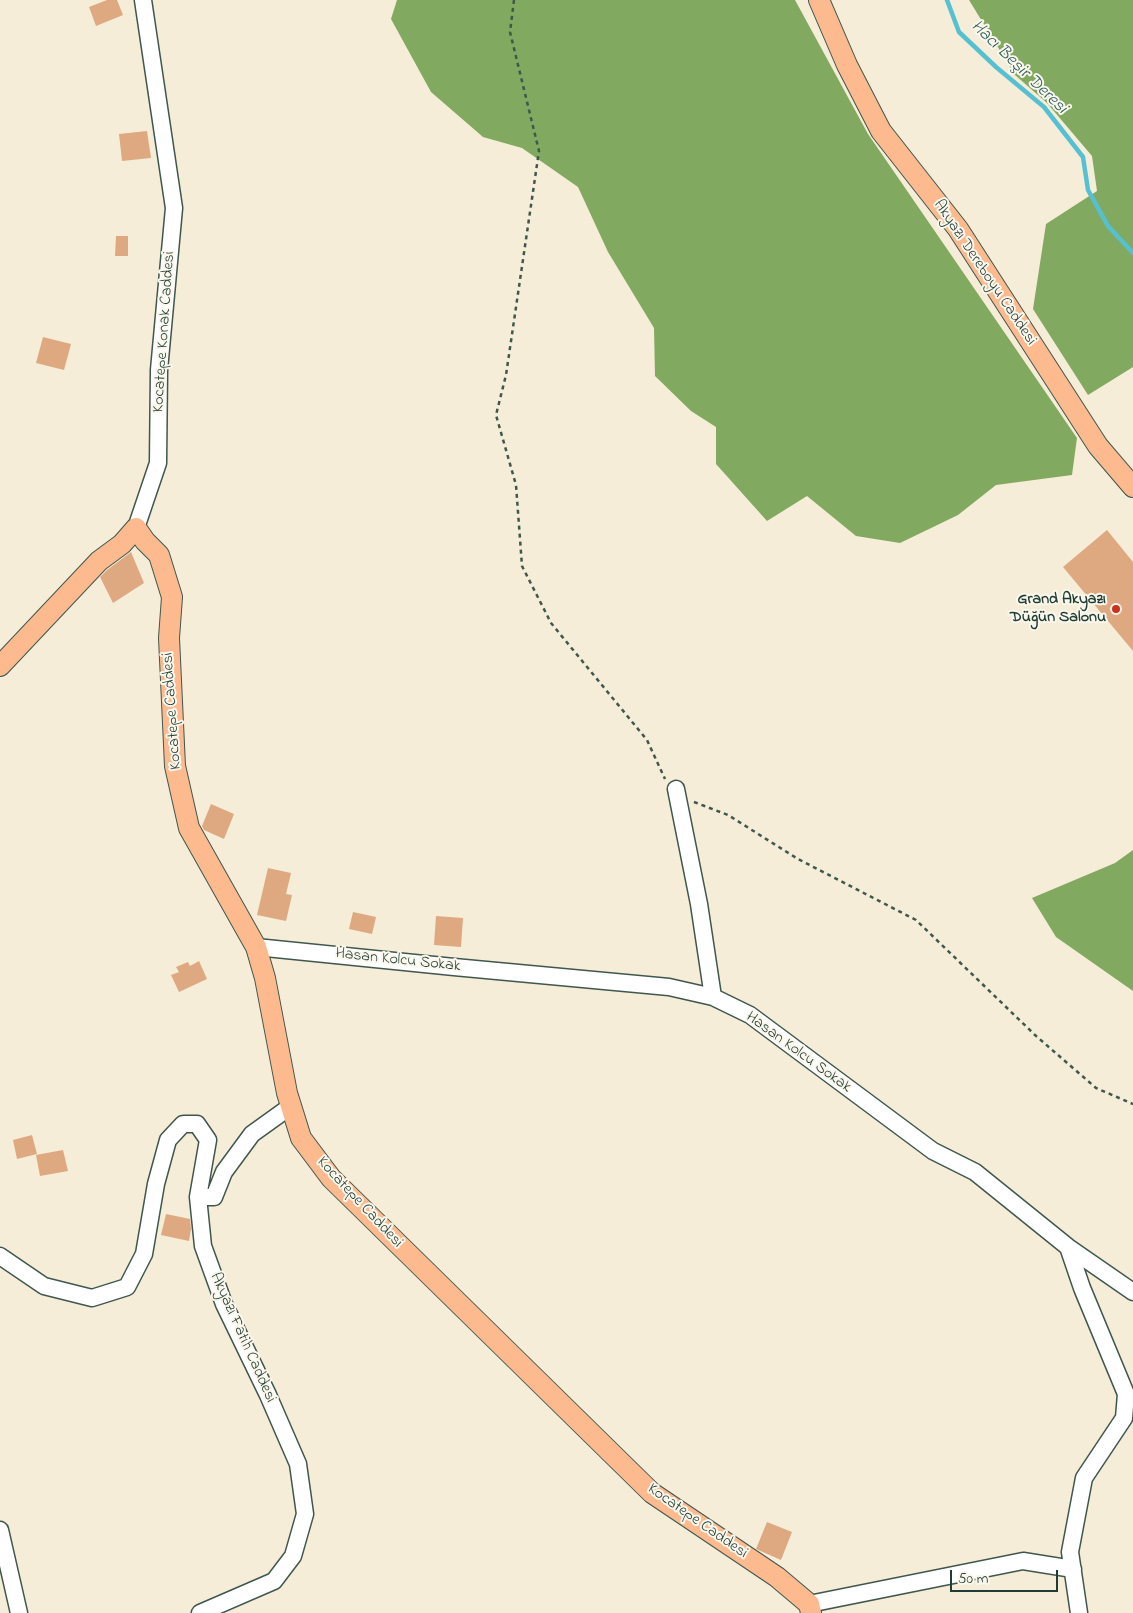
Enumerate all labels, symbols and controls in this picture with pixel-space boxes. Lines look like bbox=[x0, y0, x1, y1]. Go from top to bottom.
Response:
water label: Hacı Beşir Deresi bbox=[965, 17, 1071, 119]
street label: Akyazı Dereboyu Caddesi bbox=[928, 197, 1040, 349]
street label: Kocatepe Konak Caddesi bbox=[150, 251, 180, 413]
place label: Grand Akyazı Düğün Salonu bbox=[1010, 590, 1106, 628]
marker: Grand Akyazı Düğün Salonu bbox=[1110, 603, 1122, 615]
street label: Kocatepe Caddesi bbox=[159, 652, 187, 770]
street label: Hasan Kolcu Sokak bbox=[334, 945, 462, 977]
street label: Hasan Kolcu Sokak bbox=[741, 1008, 855, 1098]
street label: Kocatepe Caddesi bbox=[312, 1153, 406, 1253]
street label: Akyazı Fatih Caddesi bbox=[205, 1270, 279, 1406]
street label: Kocatepe Caddesi bbox=[643, 1480, 751, 1564]
scale bar bbox=[953, 1560, 1060, 1592]
text: 50 m bbox=[958, 1568, 988, 1590]

